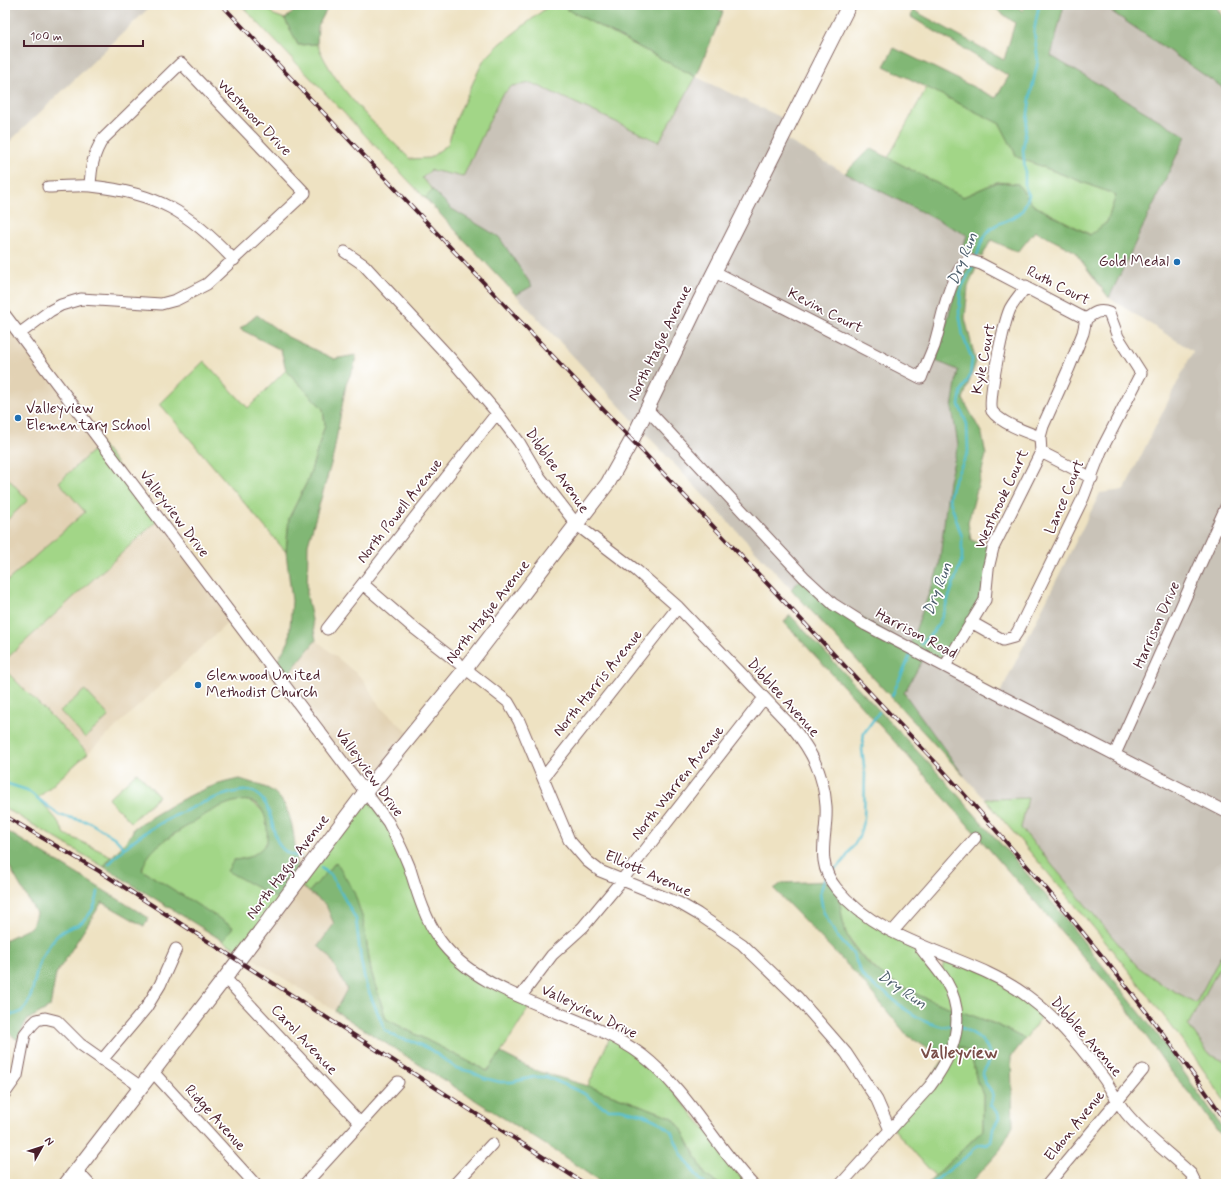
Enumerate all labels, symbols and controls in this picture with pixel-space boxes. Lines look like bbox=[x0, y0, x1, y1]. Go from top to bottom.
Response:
scale bar bbox=[24, 22, 143, 48]
text: 100 m bbox=[30, 29, 62, 45]
street label: Westmoor Drive bbox=[212, 75, 296, 161]
water label: Dry Run bbox=[943, 229, 983, 289]
place label: Gold Medal bbox=[1099, 252, 1169, 272]
marker: Gold Medal bbox=[1172, 257, 1182, 267]
street label: Ruth Court bbox=[1023, 262, 1093, 310]
street label: North Hague Avenue bbox=[623, 282, 698, 405]
street label: Kevin Court bbox=[784, 284, 866, 338]
street label: Kyle Court bbox=[967, 322, 1001, 396]
place label: Valleyview Elementary School bbox=[26, 399, 151, 436]
marker: Valleyview Elementary School bbox=[13, 413, 23, 423]
street label: Dibblee Avenue bbox=[520, 424, 594, 518]
street label: Westbrook Court bbox=[970, 446, 1034, 552]
street label: North Powell Avenue bbox=[353, 454, 447, 568]
street label: Lance Court bbox=[1040, 457, 1090, 537]
street label: Valleyview Drive bbox=[135, 466, 214, 562]
street label: North Hague Avenue bbox=[441, 556, 536, 669]
water label: Dry Run bbox=[918, 559, 958, 619]
street label: Harrison Drive bbox=[1129, 578, 1185, 672]
street label: Harrison Road bbox=[872, 604, 961, 664]
street label: North Harris Avenue bbox=[549, 625, 647, 741]
street label: Dibblee Avenue bbox=[742, 654, 824, 742]
place label: Glenwood United Methodist Church bbox=[206, 666, 320, 703]
marker: Glenwood United Methodist Church bbox=[193, 680, 203, 690]
street label: North Warren Avenue bbox=[627, 721, 729, 845]
street label: Valleyview Drive bbox=[330, 725, 408, 821]
street label: North Hague Avenue bbox=[242, 810, 335, 924]
street label: Elliott Avenue bbox=[601, 846, 695, 902]
water label: Dry Run bbox=[873, 966, 931, 1014]
street label: Valleyview Drive bbox=[538, 980, 641, 1044]
street label: Dibblee Avenue bbox=[1046, 993, 1126, 1081]
street label: Carol Avenue bbox=[266, 1000, 342, 1080]
district label: Valleyview bbox=[921, 1042, 998, 1065]
street label: Ridge Avenue bbox=[179, 1081, 250, 1156]
street label: Eldon Avenue bbox=[1040, 1086, 1110, 1166]
north arrow bbox=[22, 1127, 62, 1167]
text: N bbox=[41, 1134, 57, 1149]

